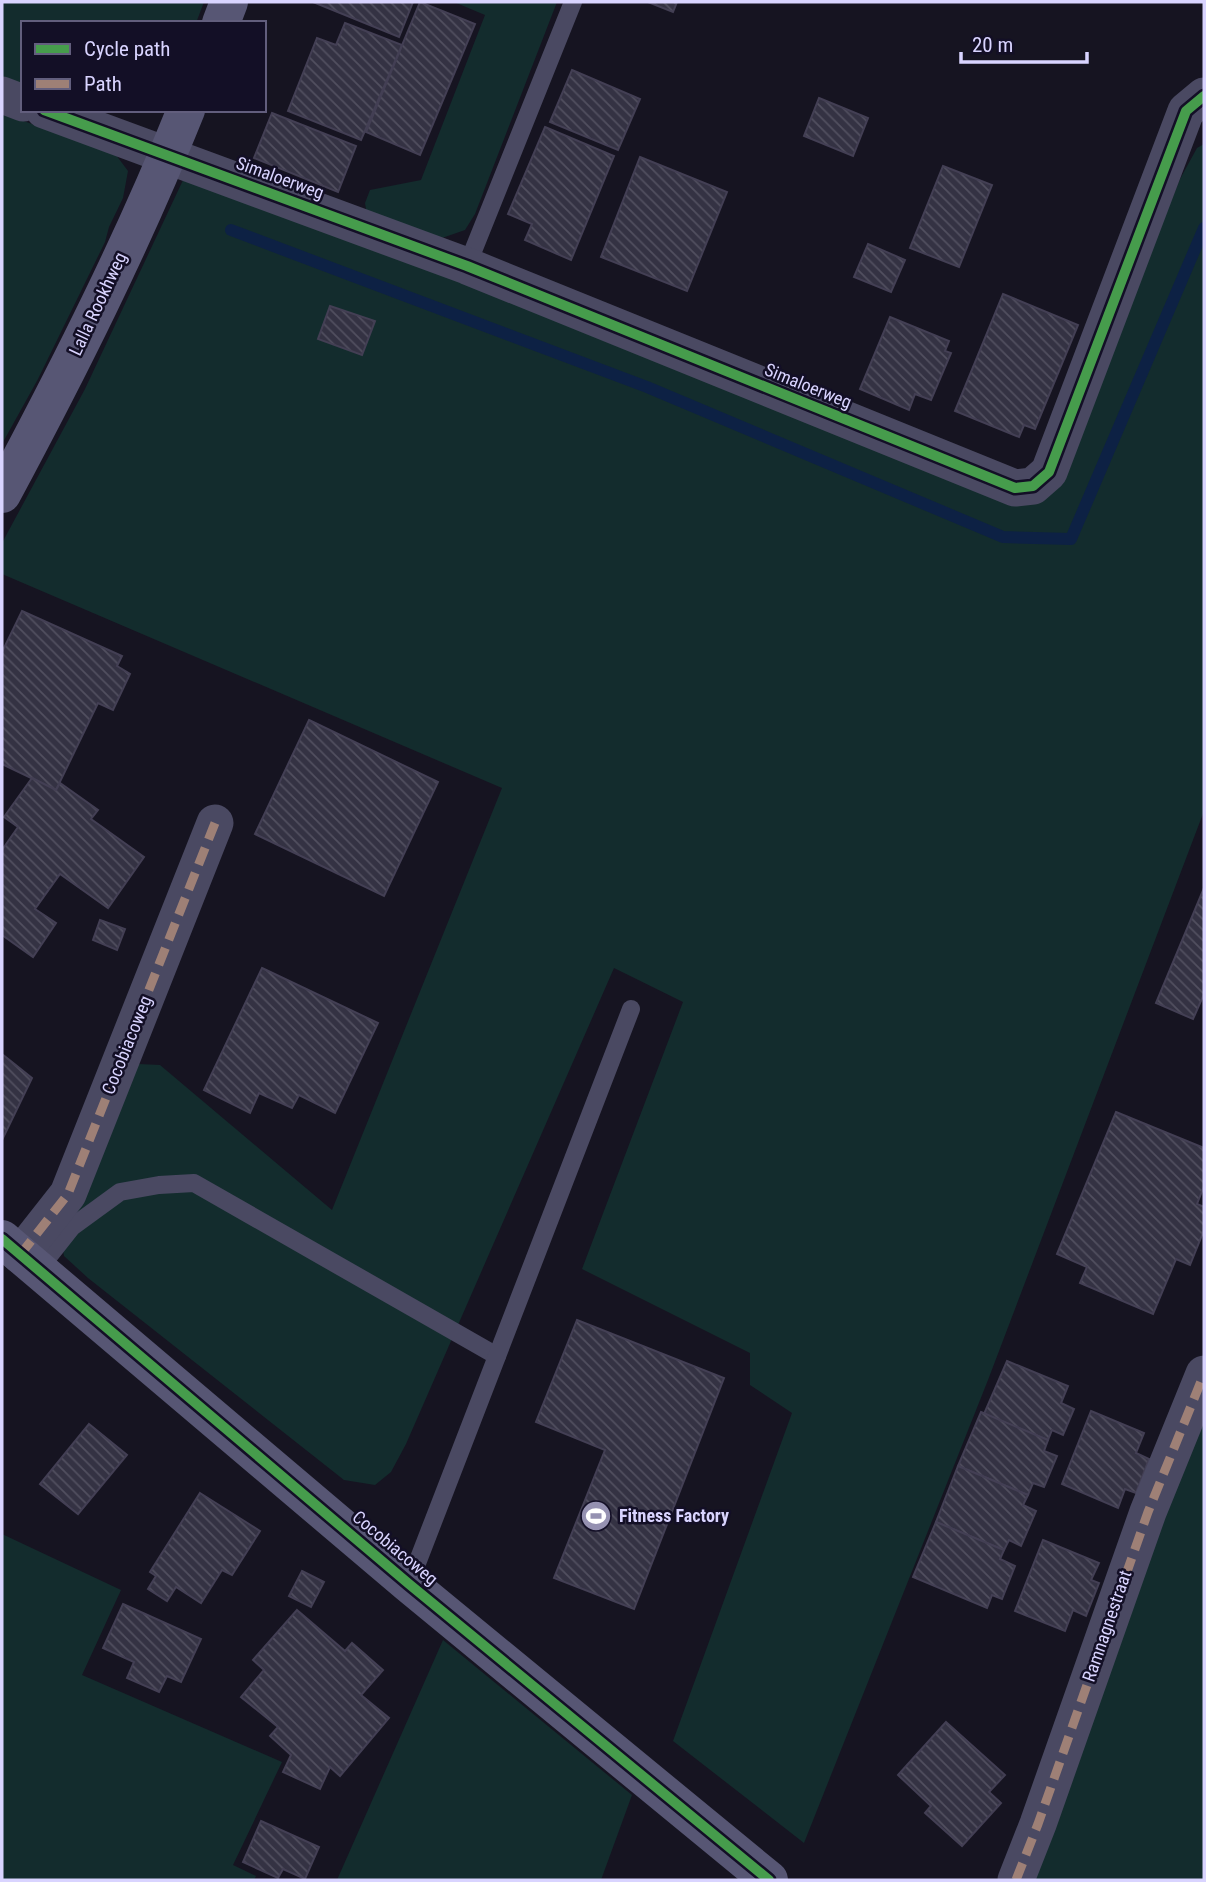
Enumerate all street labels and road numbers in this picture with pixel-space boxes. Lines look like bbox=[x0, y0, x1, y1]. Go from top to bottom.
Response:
street label: Simaloerweg bbox=[233, 152, 327, 203]
street label: Lalla Rookhweg bbox=[64, 249, 131, 359]
street label: Simaloerweg bbox=[762, 359, 855, 412]
street label: Cocobiacoweg bbox=[97, 992, 156, 1097]
street label: Cocobiacoweg bbox=[349, 1506, 442, 1589]
street label: Ramnagnestraat bbox=[1078, 1567, 1135, 1684]

